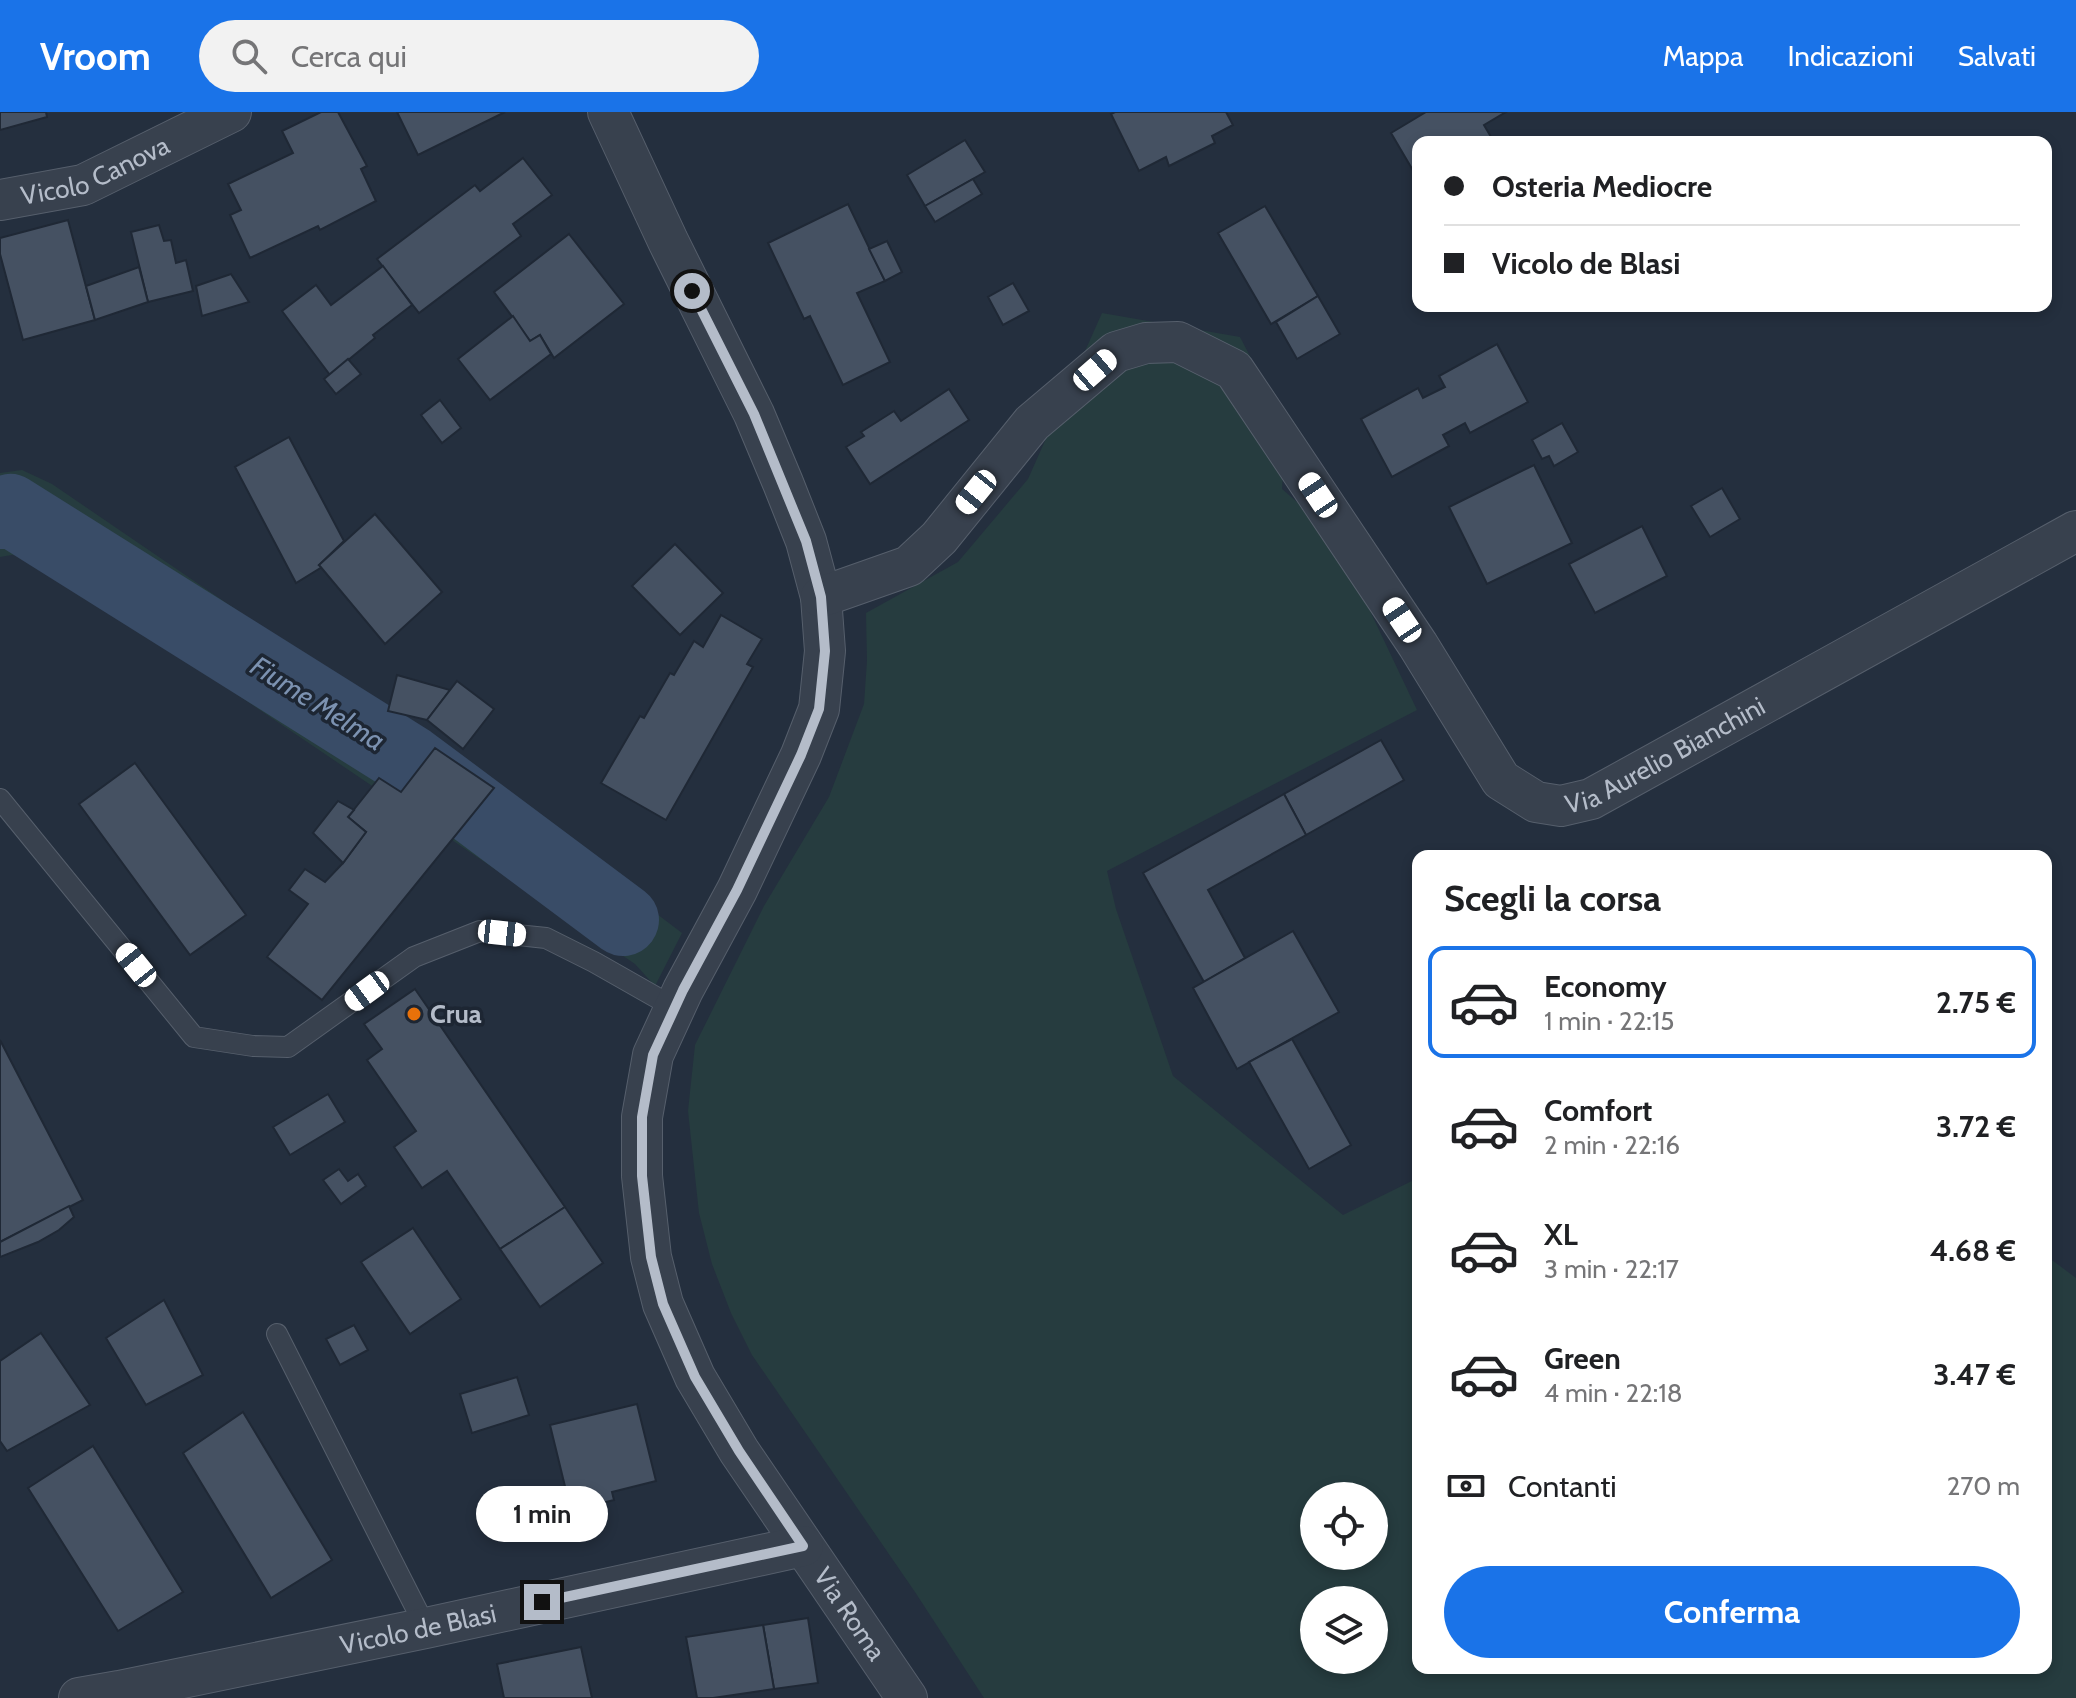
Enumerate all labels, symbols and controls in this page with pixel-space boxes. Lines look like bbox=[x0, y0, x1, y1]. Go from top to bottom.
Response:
search box bbox=[199, 20, 759, 92]
text: Vroom bbox=[40, 33, 151, 80]
icon: search bbox=[227, 34, 271, 78]
text: Cerca qui bbox=[291, 38, 407, 75]
text: Mappa bbox=[1663, 39, 1743, 73]
text: Indicazioni bbox=[1787, 39, 1914, 73]
text: Salvati bbox=[1958, 39, 2036, 73]
street label: Vicolo Canova bbox=[18, 129, 175, 212]
text: Osteria Mediocre bbox=[1492, 168, 1712, 205]
text: Vicolo de Blasi bbox=[1492, 245, 1681, 282]
route start bbox=[674, 273, 710, 309]
car bbox=[1069, 345, 1121, 395]
car bbox=[952, 466, 1000, 518]
car bbox=[1295, 468, 1341, 522]
car bbox=[1379, 593, 1425, 647]
water label: Fiume Melma bbox=[245, 648, 391, 758]
street label: Via Aurelio Bianchini bbox=[1562, 690, 1771, 821]
text: Scegli la corsa bbox=[1444, 876, 1661, 920]
car bbox=[477, 919, 527, 947]
car bbox=[112, 939, 160, 991]
icon: car bbox=[1448, 966, 1520, 1038]
car bbox=[341, 967, 393, 1015]
text: Economy bbox=[1544, 968, 1667, 1005]
text: 2.75 € bbox=[1936, 984, 2016, 1021]
place label: Crua bbox=[430, 998, 482, 1030]
marker: Crua bbox=[405, 1005, 423, 1023]
text: 1 min · 22:15 bbox=[1544, 1005, 1674, 1037]
icon: car bbox=[1448, 1090, 1520, 1162]
text: Comfort bbox=[1544, 1092, 1652, 1129]
text: 3.72 € bbox=[1936, 1108, 2016, 1145]
text: 2 min · 22:16 bbox=[1544, 1129, 1680, 1161]
icon: car bbox=[1448, 1214, 1520, 1286]
text: XL bbox=[1544, 1216, 1578, 1253]
text: 4.68 € bbox=[1930, 1232, 2016, 1269]
text: 3 min · 22:17 bbox=[1544, 1253, 1679, 1285]
icon: car bbox=[1448, 1338, 1520, 1410]
text: Green bbox=[1544, 1340, 1621, 1377]
text: 3.47 € bbox=[1933, 1356, 2016, 1393]
text: 4 min · 22:18 bbox=[1544, 1377, 1683, 1409]
icon: cash bbox=[1444, 1464, 1488, 1508]
text: Contanti bbox=[1508, 1468, 1617, 1505]
text: 270 m bbox=[1947, 1470, 2020, 1502]
map controls bbox=[1300, 1482, 1388, 1674]
button: locate bbox=[1300, 1482, 1388, 1570]
callout: 1 min bbox=[476, 1486, 608, 1542]
text: 1 min bbox=[513, 1498, 571, 1530]
street label: Via Roma bbox=[807, 1561, 893, 1667]
button: Conferma bbox=[1444, 1566, 2020, 1658]
route end bbox=[524, 1584, 560, 1620]
button: layers bbox=[1300, 1586, 1388, 1674]
street label: Vicolo de Blasi bbox=[337, 1597, 499, 1661]

